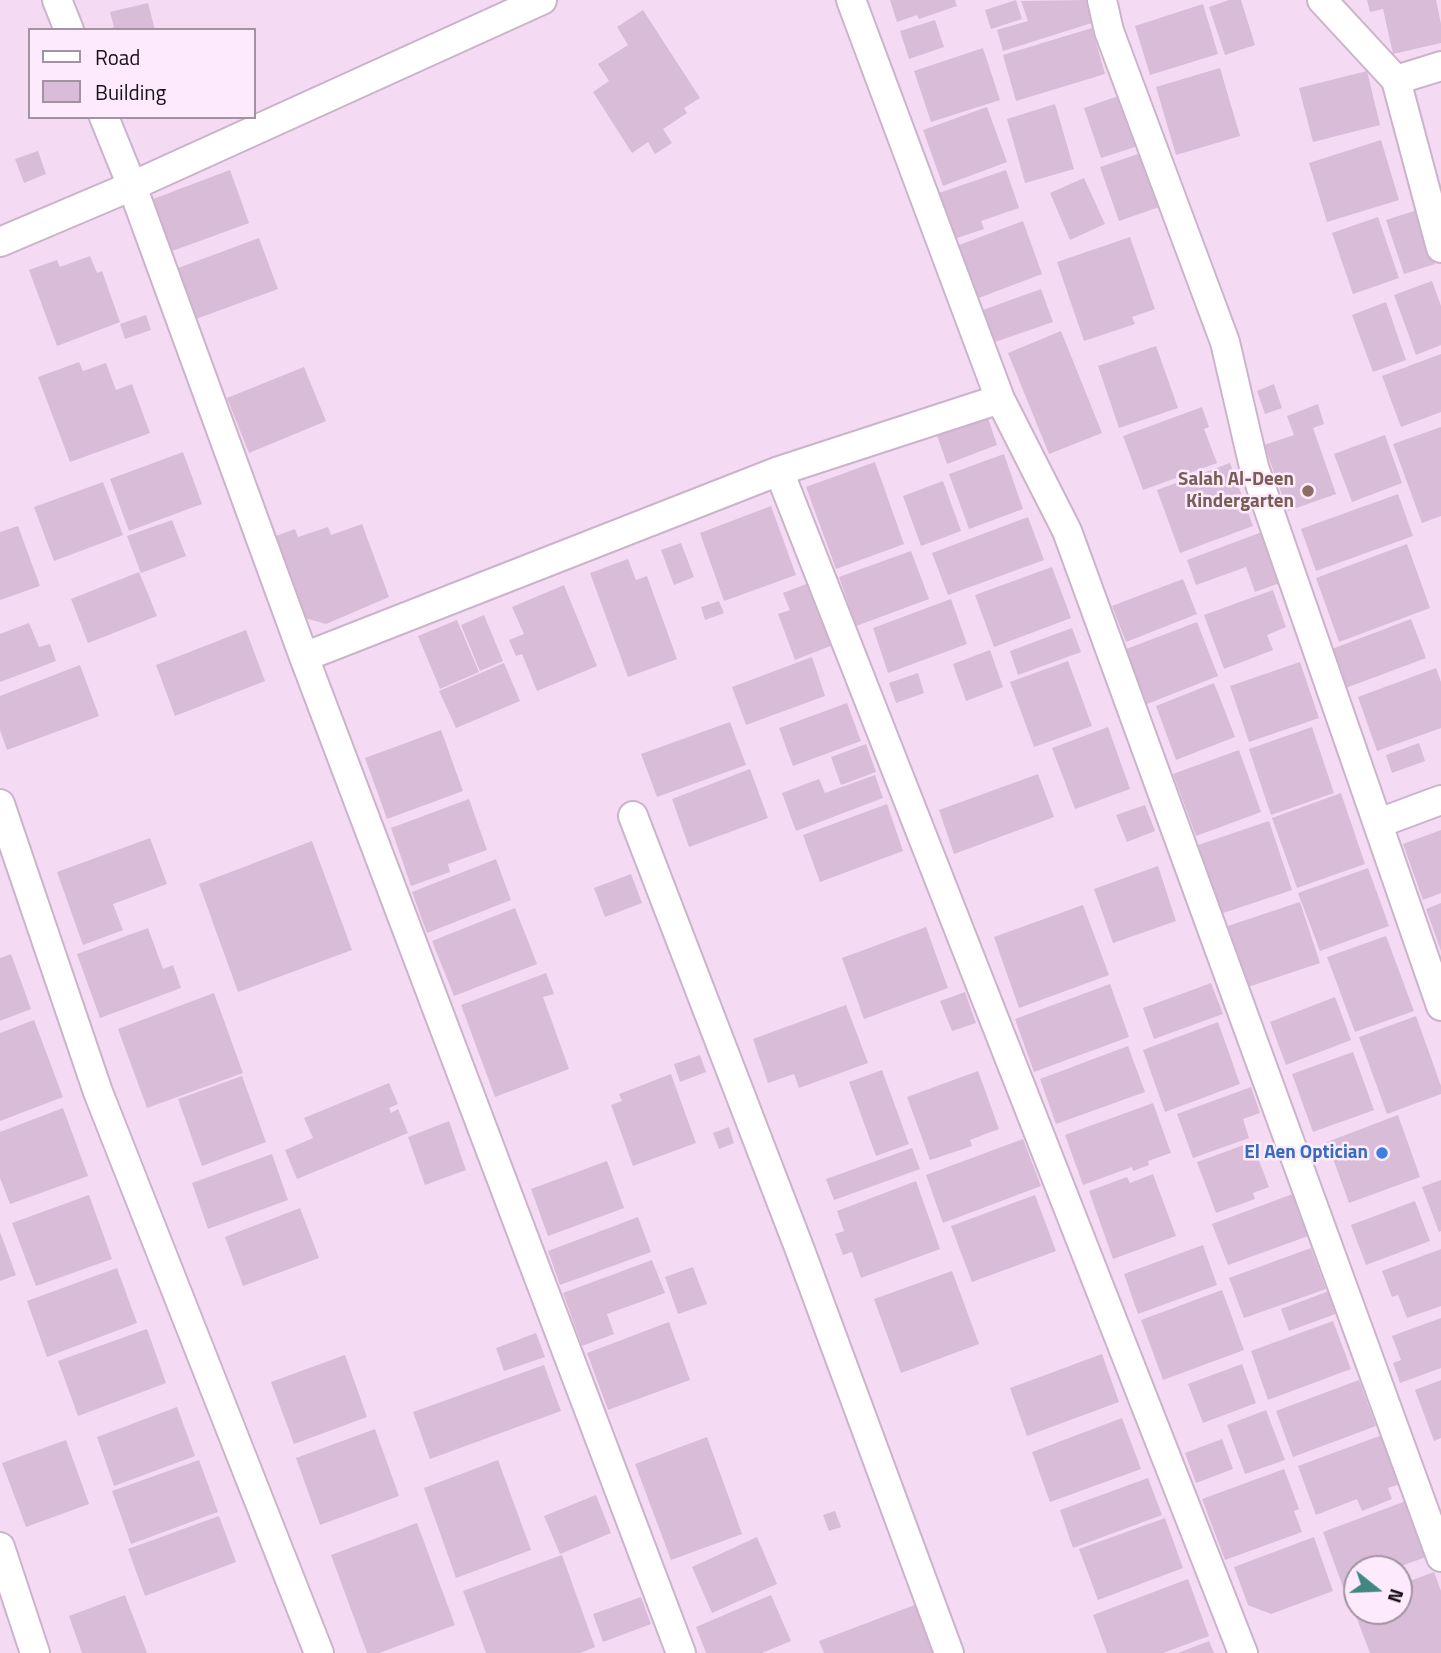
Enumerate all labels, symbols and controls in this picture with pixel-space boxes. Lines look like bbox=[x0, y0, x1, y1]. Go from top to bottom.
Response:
legend bbox=[28, 28, 256, 119]
text: Road bbox=[95, 41, 140, 73]
text: Building bbox=[95, 76, 166, 108]
place label: Salah Al-Deen Kindergarten bbox=[1178, 469, 1294, 513]
marker: Salah Al-Deen Kindergarten bbox=[1300, 483, 1316, 499]
place label: El Aen Optician bbox=[1244, 1142, 1368, 1164]
marker: El Aen Optician bbox=[1374, 1145, 1390, 1161]
north arrow bbox=[1343, 1555, 1413, 1625]
text: N bbox=[1381, 1585, 1412, 1607]

